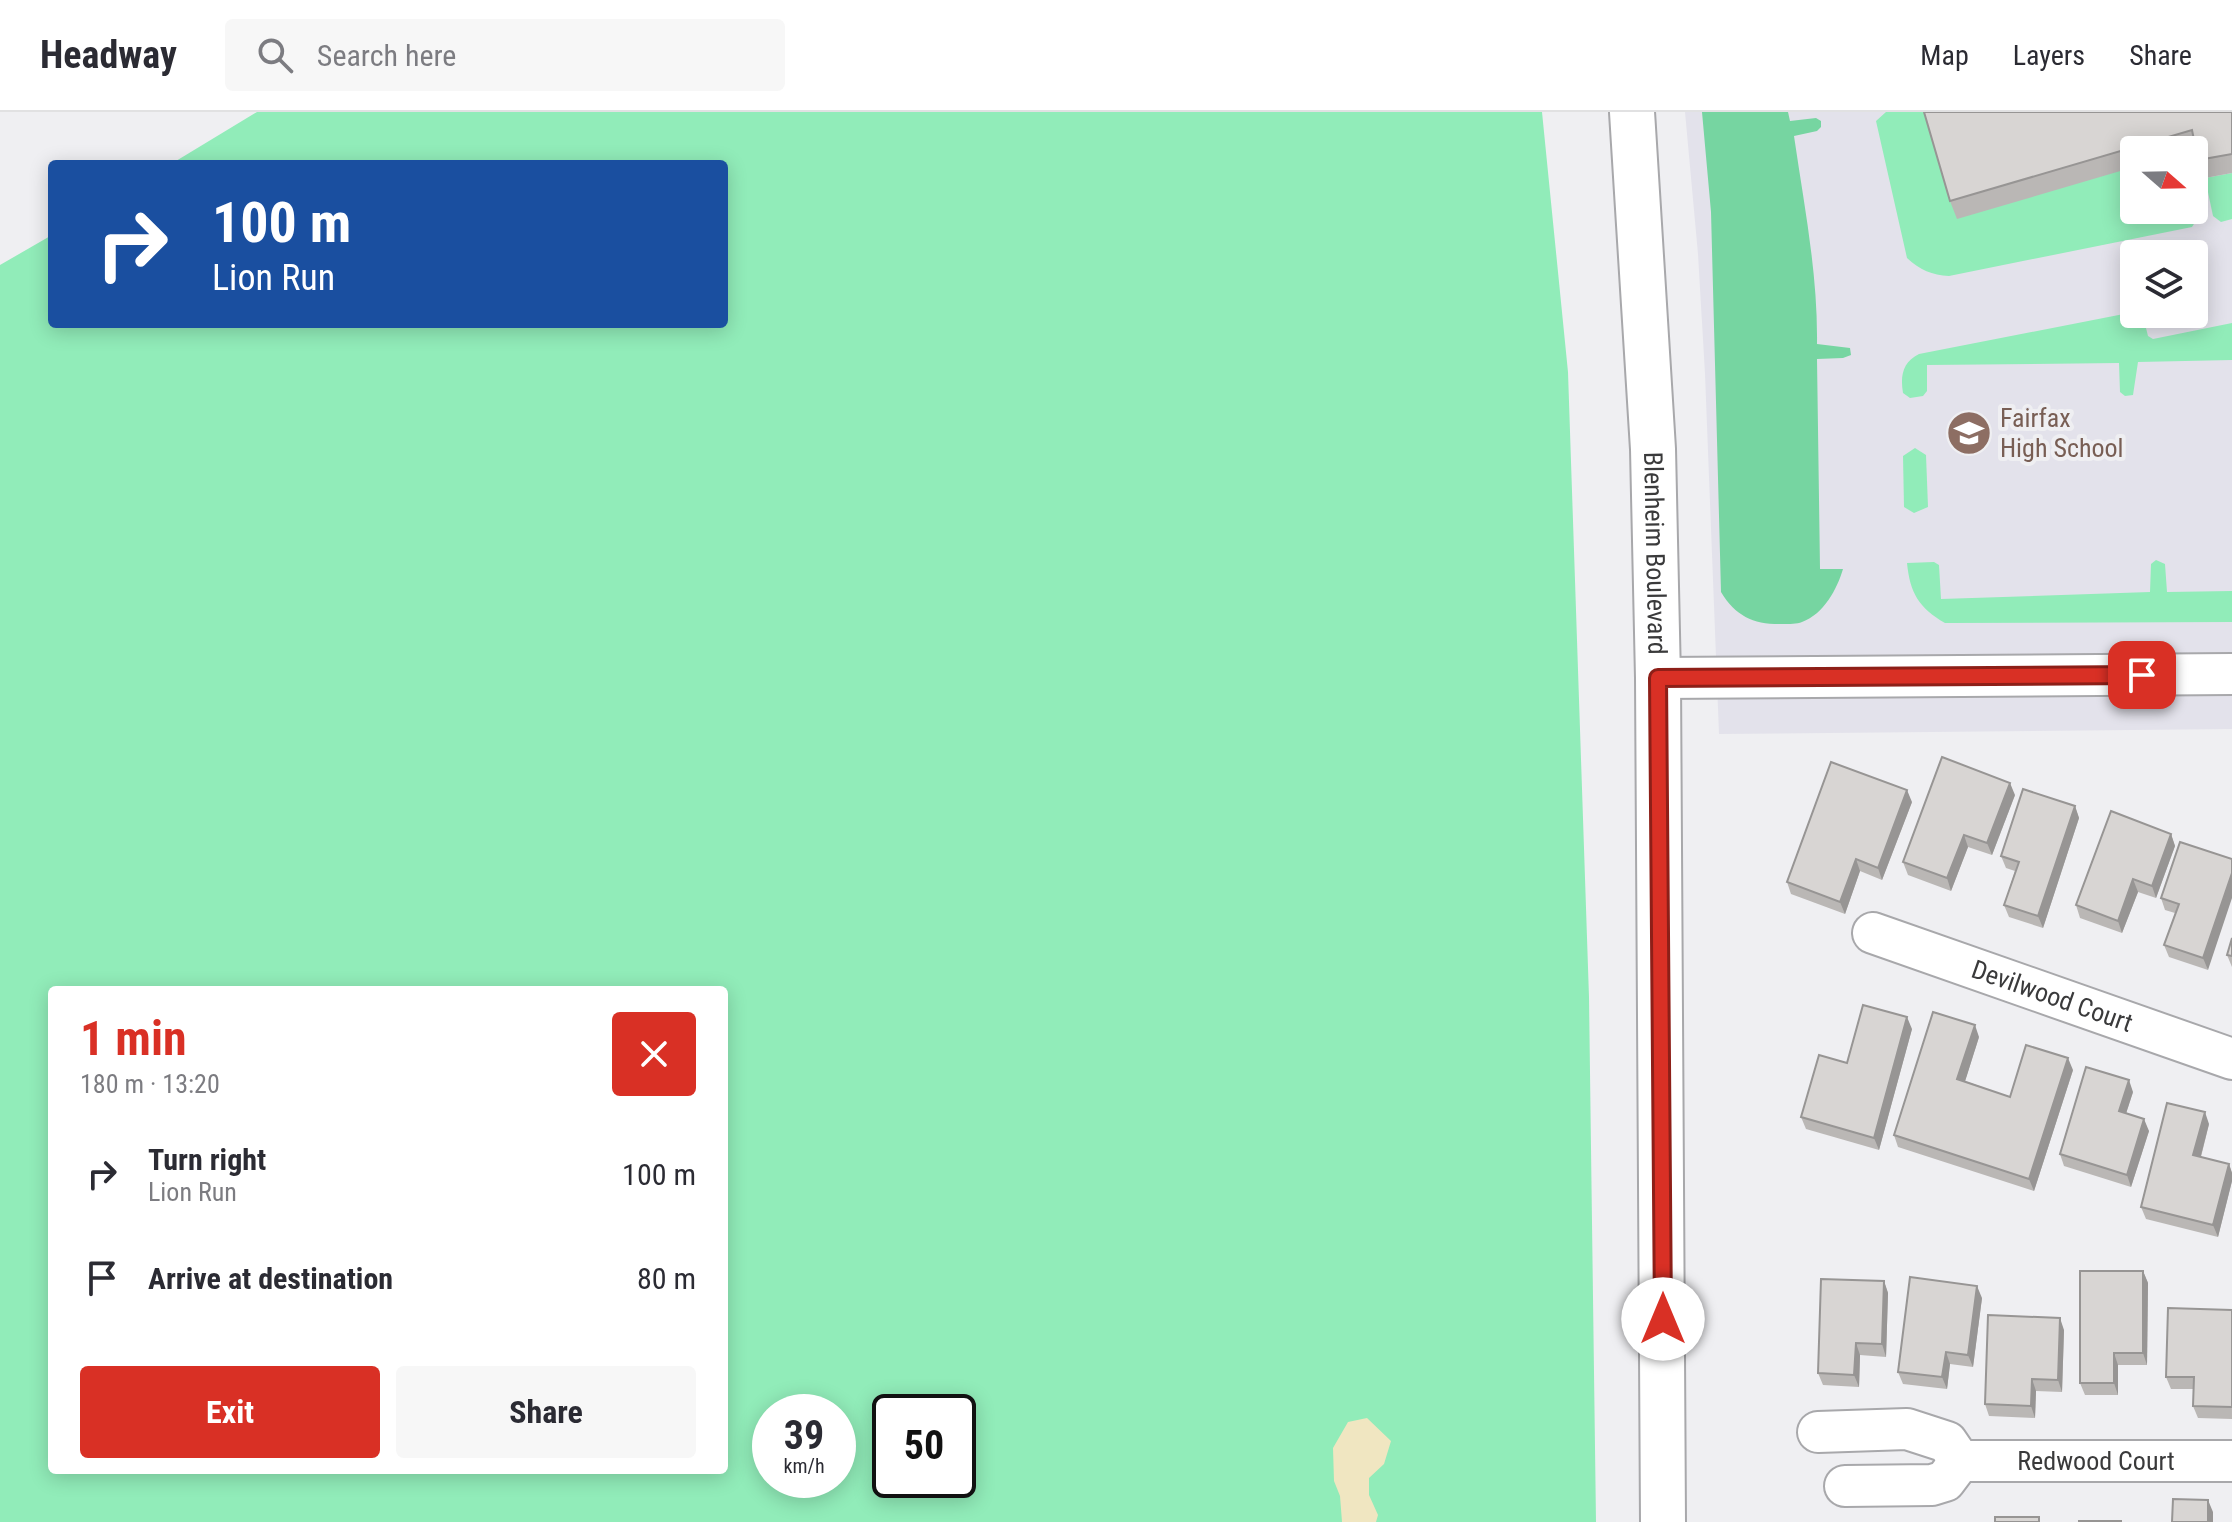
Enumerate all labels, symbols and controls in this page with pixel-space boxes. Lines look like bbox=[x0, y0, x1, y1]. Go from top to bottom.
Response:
search box bbox=[225, 19, 785, 91]
text: Headway bbox=[40, 33, 177, 77]
icon: search bbox=[253, 33, 297, 77]
text: Search here bbox=[317, 38, 456, 73]
text: Map bbox=[1920, 39, 1969, 72]
text: Layers bbox=[2013, 39, 2085, 72]
text: Share bbox=[2129, 39, 2192, 72]
north arrow bbox=[2120, 136, 2208, 224]
map controls bbox=[2120, 136, 2208, 328]
text: 100 m bbox=[212, 190, 351, 256]
icon: right bbox=[80, 192, 184, 296]
button: layers bbox=[2120, 240, 2208, 328]
text: Lion Run bbox=[212, 257, 335, 299]
place label: Fairfax High School bbox=[2000, 403, 2124, 463]
school or university icon: Fairfax High School bbox=[1945, 409, 1993, 457]
street label: Blenheim Boulevard bbox=[1638, 451, 1672, 655]
pin bbox=[2108, 641, 2176, 709]
icon: arrive bbox=[2120, 653, 2164, 697]
street label: Devilwood Court bbox=[1968, 954, 2137, 1038]
text: 1 min bbox=[80, 1010, 187, 1067]
button: close bbox=[612, 1012, 696, 1096]
text: 180 m · 13:20 bbox=[80, 1069, 220, 1099]
text: Turn right bbox=[148, 1142, 266, 1177]
icon: right bbox=[80, 1152, 124, 1196]
text: 100 m bbox=[622, 1157, 696, 1192]
text: Lion Run bbox=[148, 1177, 237, 1207]
icon: arrive bbox=[80, 1256, 124, 1300]
text: Arrive at destination bbox=[148, 1261, 393, 1296]
text: 80 m bbox=[637, 1261, 696, 1296]
position arrow bbox=[1621, 1277, 1705, 1361]
button: Exit bbox=[80, 1366, 380, 1458]
button: Share bbox=[396, 1366, 696, 1458]
speed limit sign: 50 bbox=[872, 1394, 976, 1498]
text: 39 bbox=[784, 1412, 824, 1459]
street label: Redwood Court bbox=[2017, 1446, 2175, 1476]
text: km/h bbox=[783, 1454, 825, 1478]

